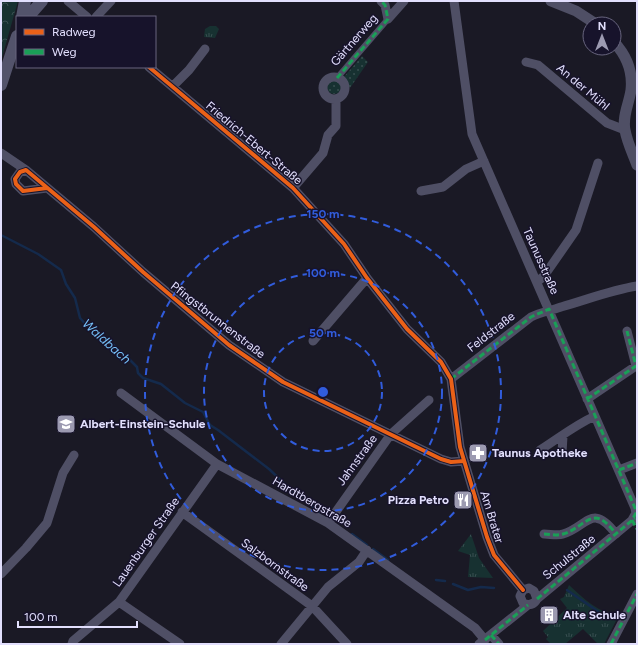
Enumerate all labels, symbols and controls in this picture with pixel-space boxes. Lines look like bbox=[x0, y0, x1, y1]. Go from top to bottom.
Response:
street label: Gärtnerweg bbox=[328, 11, 380, 69]
legend bbox=[16, 16, 156, 68]
north arrow bbox=[582, 16, 622, 56]
text: N bbox=[598, 20, 606, 33]
text: Radweg bbox=[52, 25, 96, 39]
text: Weg bbox=[52, 45, 77, 59]
street label: An der Mühl bbox=[554, 61, 612, 113]
street label: Friedrich-Ebert-Straße bbox=[203, 99, 305, 188]
text: 150 m bbox=[306, 207, 340, 221]
street label: Taunusstraße bbox=[520, 226, 562, 297]
text: 100 m bbox=[306, 266, 340, 280]
street label: Pfingstbrunnenstraße bbox=[168, 279, 268, 362]
street label: Feldstraße bbox=[465, 309, 518, 355]
water label: Waldbach bbox=[79, 316, 134, 367]
text: 50 m bbox=[309, 326, 337, 340]
centre of rings bbox=[316, 385, 330, 399]
school or university icon: Albert-Einstein-Schule bbox=[55, 413, 77, 435]
place label: Albert-Einstein-Schule bbox=[80, 417, 206, 431]
street label: Jahnstraße bbox=[334, 432, 380, 488]
pharmacy icon: Taunus Apotheke bbox=[467, 442, 489, 464]
place label: Taunus Apotheke bbox=[492, 446, 588, 460]
street label: Hardtbergstraße bbox=[270, 474, 354, 531]
restaurant icon: Pizza Petro bbox=[452, 489, 474, 511]
street label: Am Brater bbox=[477, 489, 507, 545]
place label: Pizza Petro bbox=[388, 493, 449, 507]
street label: Lauenburger Straße bbox=[110, 494, 182, 589]
street label: Schulstraße bbox=[540, 531, 598, 582]
street label: Salzbornstraße bbox=[238, 536, 312, 595]
scale bar bbox=[18, 603, 137, 629]
building icon: Alte Schule bbox=[538, 604, 560, 626]
place label: Alte Schule bbox=[563, 608, 626, 622]
text: 100 m bbox=[24, 610, 58, 624]

